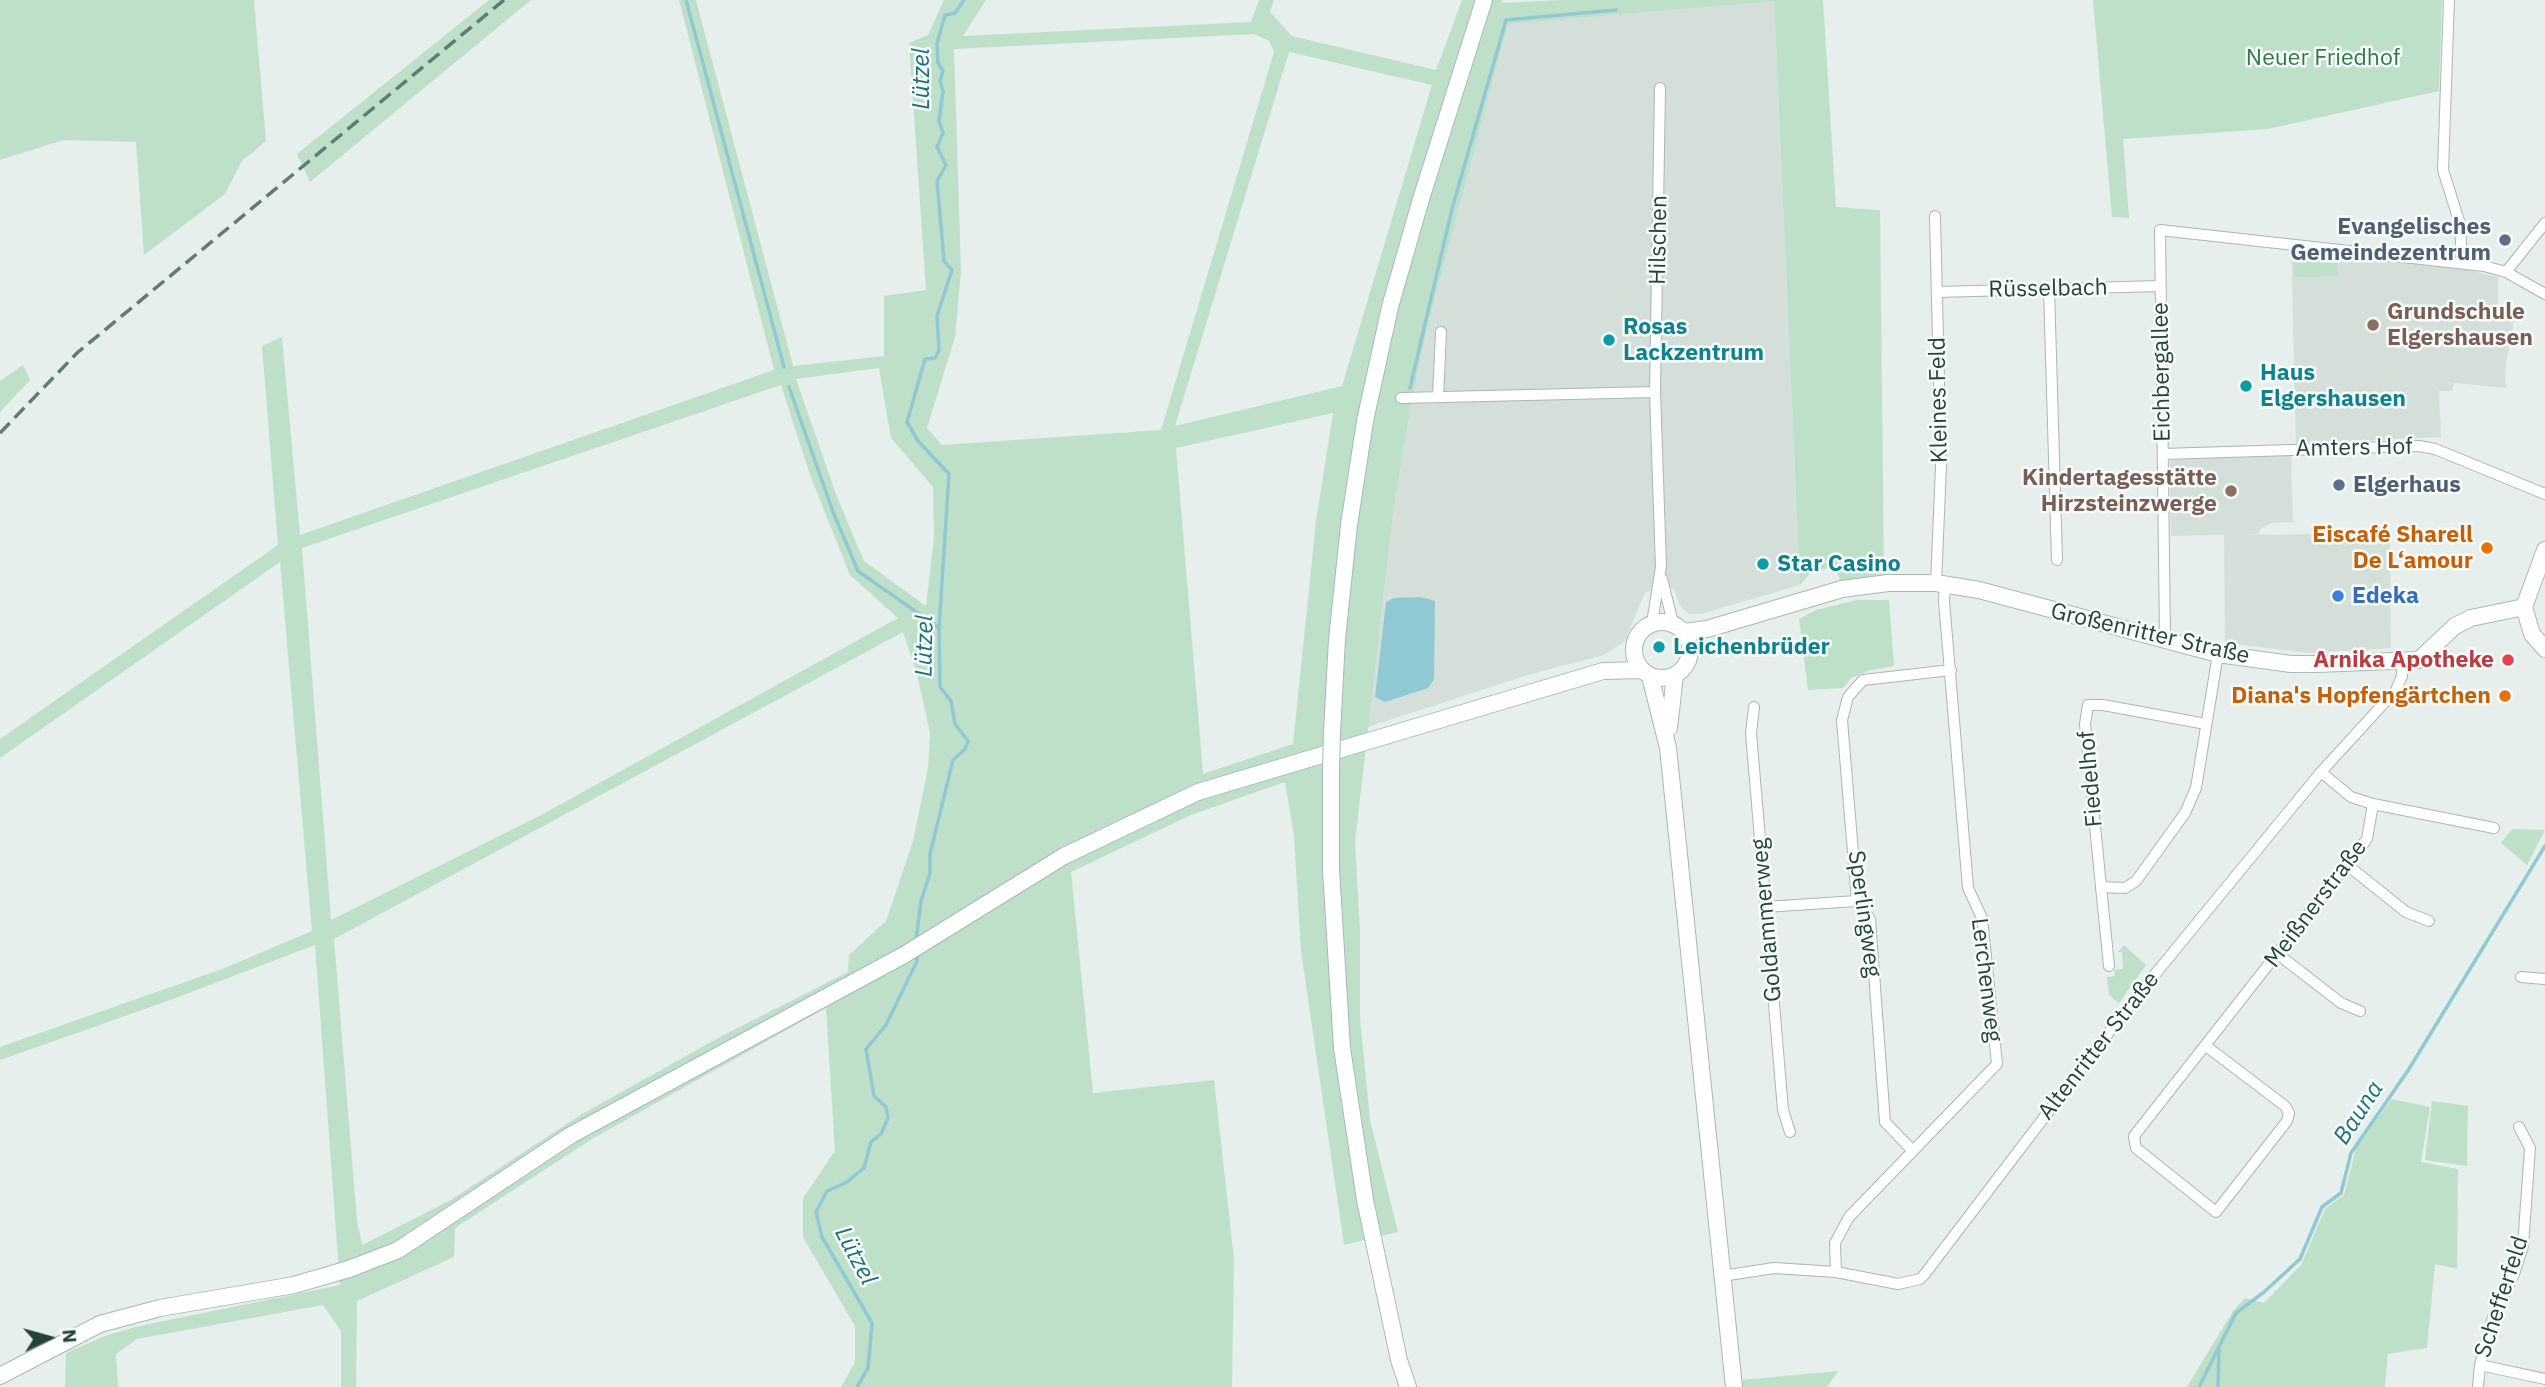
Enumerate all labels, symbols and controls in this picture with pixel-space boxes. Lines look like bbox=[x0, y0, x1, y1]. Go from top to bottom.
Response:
park label: Neuer Friedhof bbox=[2246, 44, 2400, 72]
water label: Lützel bbox=[908, 48, 936, 110]
street label: Hilschen bbox=[1644, 195, 1674, 285]
place label: Evangelisches Gemeindezentrum bbox=[2290, 213, 2491, 267]
marker: Evangelisches Gemeindezentrum bbox=[2497, 232, 2513, 248]
street label: Rüsselbach bbox=[1988, 274, 2108, 304]
place label: Grundschule Elgershausen bbox=[2387, 298, 2533, 352]
street label: Eichbergallee bbox=[2147, 302, 2177, 442]
place label: Rosas Lackzentrum bbox=[1623, 313, 1764, 367]
marker: Grundschule Elgershausen bbox=[2365, 317, 2381, 333]
marker: Rosas Lackzentrum bbox=[1601, 332, 1617, 348]
street label: Kleines Feld bbox=[1924, 337, 1954, 463]
place label: Haus Elgershausen bbox=[2260, 359, 2406, 413]
marker: Haus Elgershausen bbox=[2238, 378, 2254, 394]
street label: Amters Hof bbox=[2295, 433, 2413, 463]
place label: Kindertagesstätte Hirzsteinzwerge bbox=[2022, 464, 2217, 518]
place label: Elgerhaus bbox=[2353, 471, 2461, 499]
marker: Elgerhaus bbox=[2331, 477, 2347, 493]
marker: Kindertagesstätte Hirzsteinzwerge bbox=[2223, 483, 2239, 499]
place label: Eiscafé Sharell De L‘amour bbox=[2312, 521, 2473, 575]
marker: Eiscafé Sharell De L‘amour bbox=[2479, 540, 2495, 556]
place label: Star Casino bbox=[1777, 550, 1901, 578]
marker: Star Casino bbox=[1755, 556, 1771, 572]
place label: Edeka bbox=[2352, 582, 2419, 610]
marker: Edeka bbox=[2330, 588, 2346, 604]
street label: Großenritter Straße bbox=[2048, 598, 2252, 670]
water label: Lützel bbox=[910, 615, 940, 677]
place label: Leichenbrüder bbox=[1673, 633, 1830, 661]
marker: Leichenbrüder bbox=[1651, 639, 1667, 655]
place label: Arnika Apotheke bbox=[2313, 646, 2494, 674]
marker: Arnika Apotheke bbox=[2500, 652, 2516, 668]
place label: Diana's Hopfengärtchen bbox=[2231, 682, 2491, 710]
marker: Diana's Hopfengärtchen bbox=[2497, 688, 2513, 704]
street label: Fiedelhof bbox=[2073, 730, 2109, 828]
street label: Meißnerstraße bbox=[2259, 835, 2373, 973]
street label: Goldammerweg bbox=[1746, 837, 1788, 1003]
street label: Sperlingweg bbox=[1841, 849, 1887, 979]
street label: Lerchenweg bbox=[1965, 916, 2007, 1044]
street label: Altenritter Straße bbox=[2033, 966, 2165, 1126]
water label: Bauna bbox=[2328, 1076, 2390, 1150]
water label: Lützel bbox=[828, 1222, 882, 1290]
street label: Schefferfeld bbox=[2469, 1233, 2535, 1361]
north arrow bbox=[14, 1303, 84, 1373]
text: N bbox=[57, 1328, 82, 1344]

